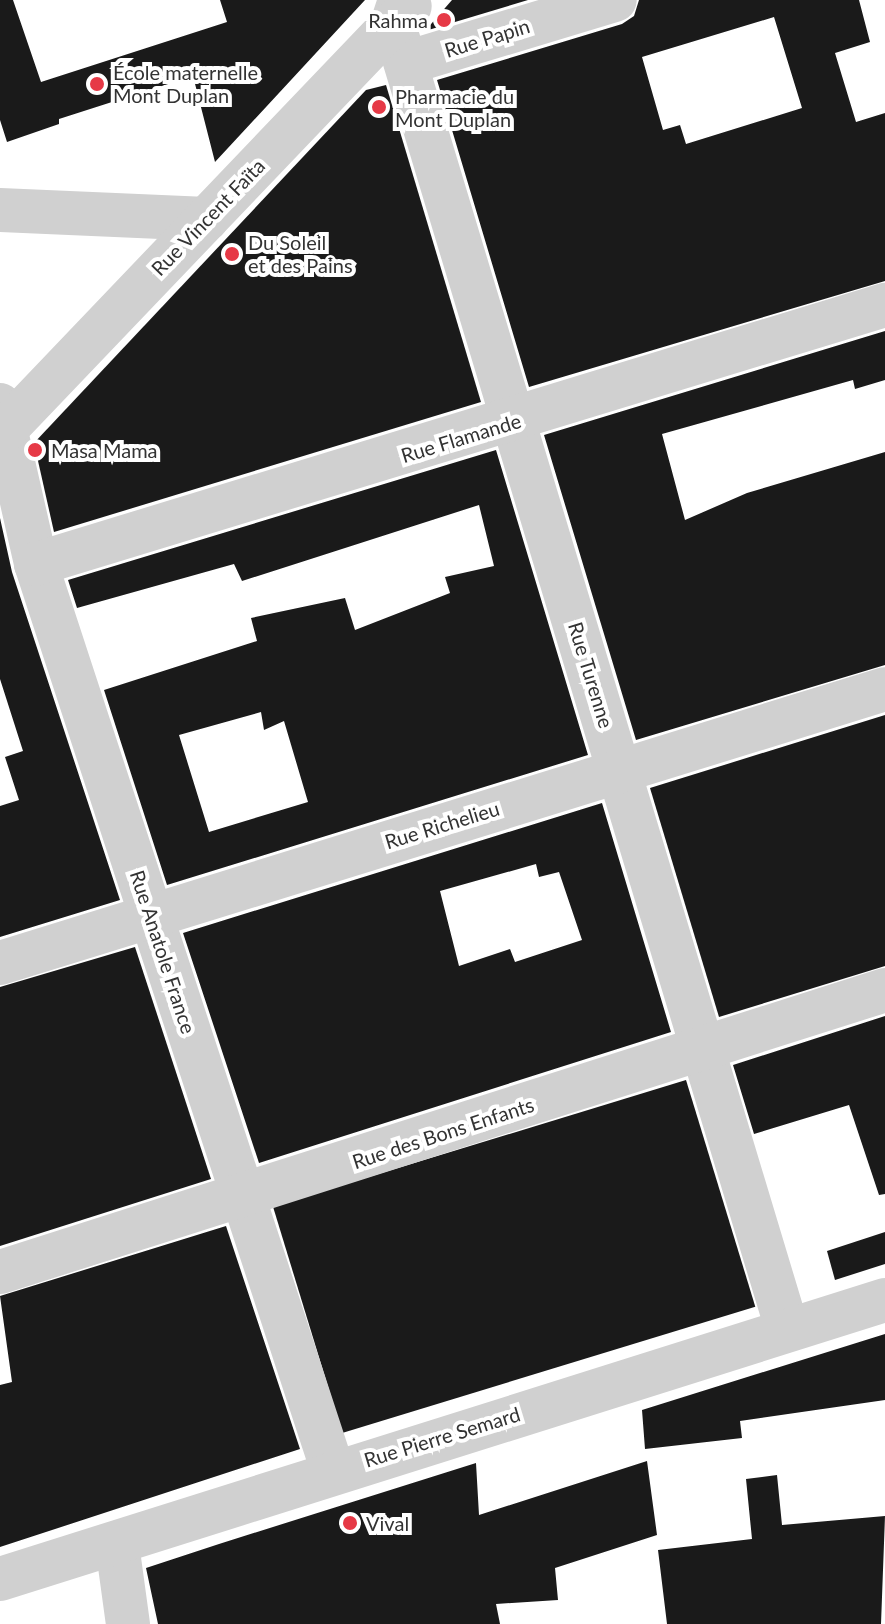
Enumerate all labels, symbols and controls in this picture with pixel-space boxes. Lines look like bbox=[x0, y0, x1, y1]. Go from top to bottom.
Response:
place label: Rahma bbox=[368, 8, 428, 32]
marker: Rahma bbox=[435, 11, 453, 29]
street label: Rue Papin bbox=[442, 14, 532, 62]
place label: École maternelle Mont Duplan bbox=[113, 60, 258, 107]
marker: École maternelle Mont Duplan bbox=[88, 75, 106, 93]
place label: Pharmacie du Mont Duplan bbox=[395, 84, 514, 131]
marker: Pharmacie du Mont Duplan bbox=[370, 98, 388, 116]
street label: Rue Vincent Faïta bbox=[146, 153, 270, 281]
place label: Du Soleil et des Pains bbox=[248, 230, 353, 277]
marker: Du Soleil et des Pains bbox=[223, 245, 241, 263]
street label: Rue Flamande bbox=[398, 408, 524, 468]
place label: Masa Mama bbox=[51, 438, 158, 462]
marker: Masa Mama bbox=[26, 441, 44, 459]
street label: Rue Turenne bbox=[563, 619, 619, 731]
street label: Rue Richelieu bbox=[382, 796, 502, 854]
street label: Rue Anatole France bbox=[125, 867, 201, 1037]
street label: Rue des Bons Enfants bbox=[349, 1092, 537, 1174]
street label: Rue Pierre Semard bbox=[361, 1402, 523, 1472]
place label: Vival bbox=[366, 1511, 409, 1535]
marker: Vival bbox=[341, 1514, 359, 1532]

